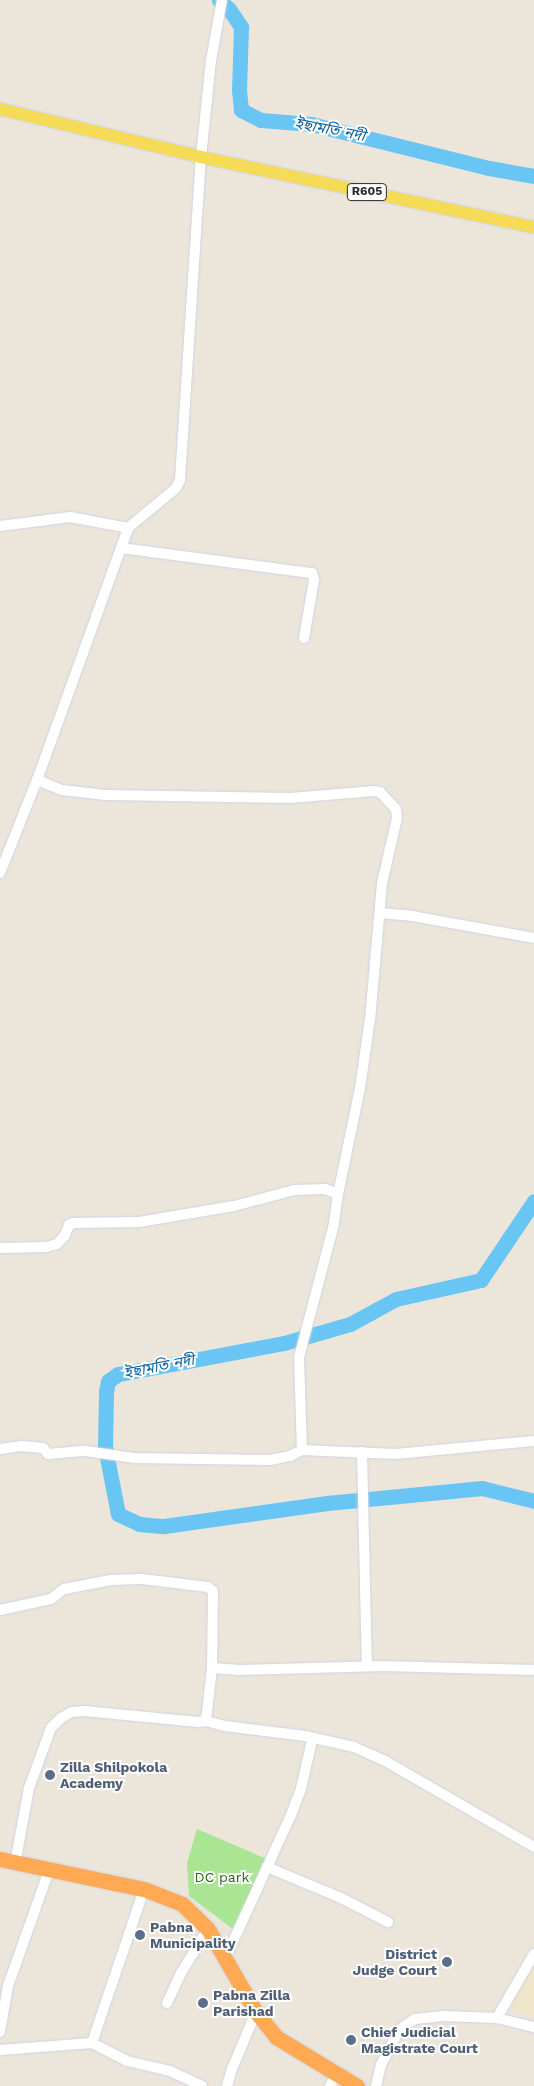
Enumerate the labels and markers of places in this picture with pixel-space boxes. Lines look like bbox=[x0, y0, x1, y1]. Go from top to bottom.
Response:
place label: Zilla Shilpokola Academy bbox=[60, 1759, 167, 1791]
marker: Zilla Shilpokola Academy bbox=[44, 1769, 56, 1781]
place label: Pabna Municipality bbox=[150, 1919, 236, 1951]
marker: Pabna Municipality bbox=[134, 1929, 146, 1941]
place label: District Judge Court bbox=[352, 1946, 437, 1978]
marker: District Judge Court bbox=[441, 1956, 453, 1968]
place label: Pabna Zilla Parishad bbox=[213, 1987, 290, 2020]
marker: Pabna Zilla Parishad bbox=[197, 1997, 209, 2009]
place label: Chief Judicial Magistrate Court bbox=[361, 2024, 478, 2056]
marker: Chief Judicial Magistrate Court bbox=[345, 2034, 357, 2046]

